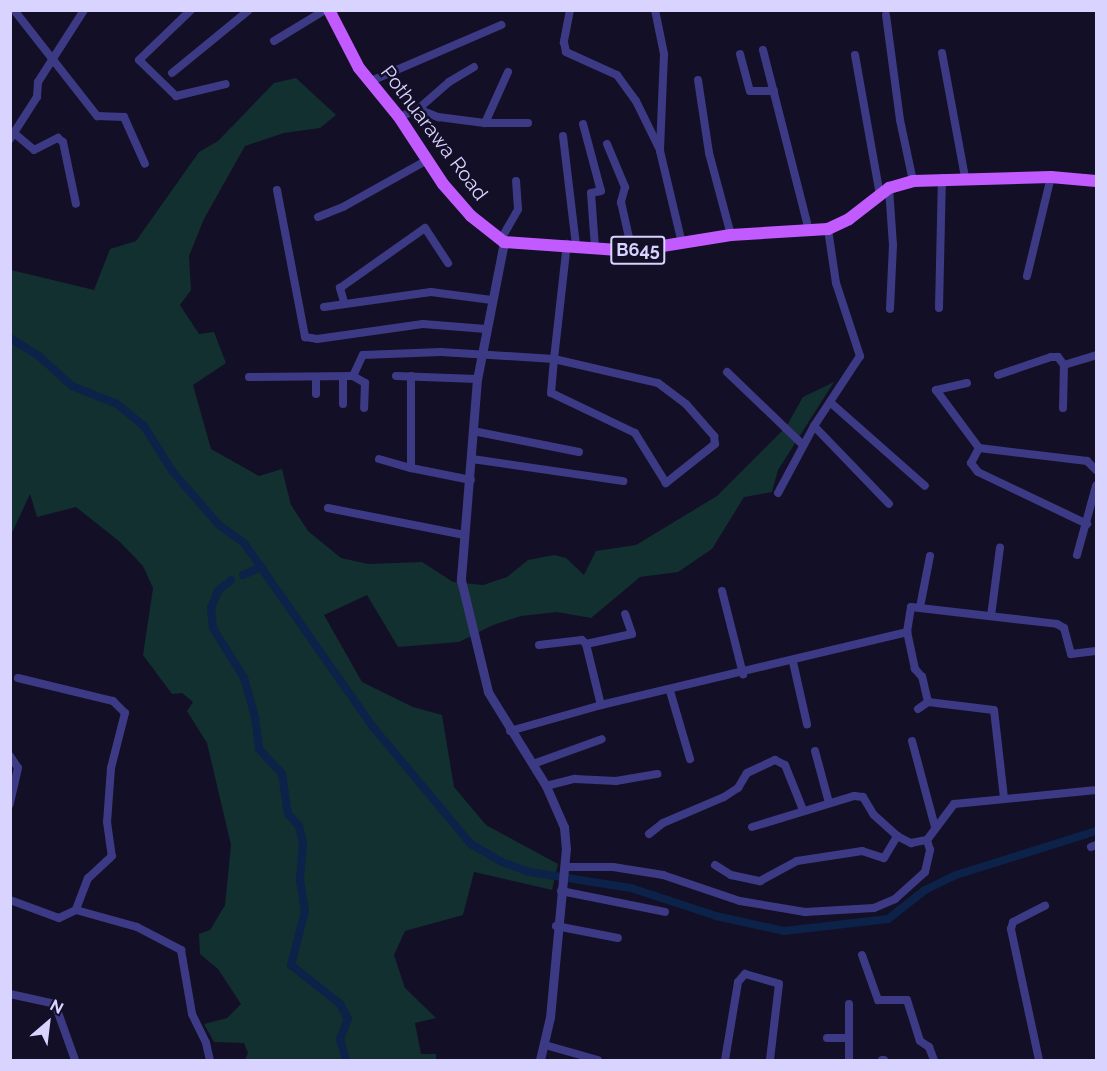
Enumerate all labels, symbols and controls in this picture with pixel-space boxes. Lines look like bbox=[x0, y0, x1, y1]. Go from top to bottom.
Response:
street label: Pothuarawa Road bbox=[375, 61, 493, 205]
road number: B645 bbox=[610, 235, 666, 265]
north arrow bbox=[18, 993, 78, 1053]
text: N bbox=[47, 995, 67, 1018]

